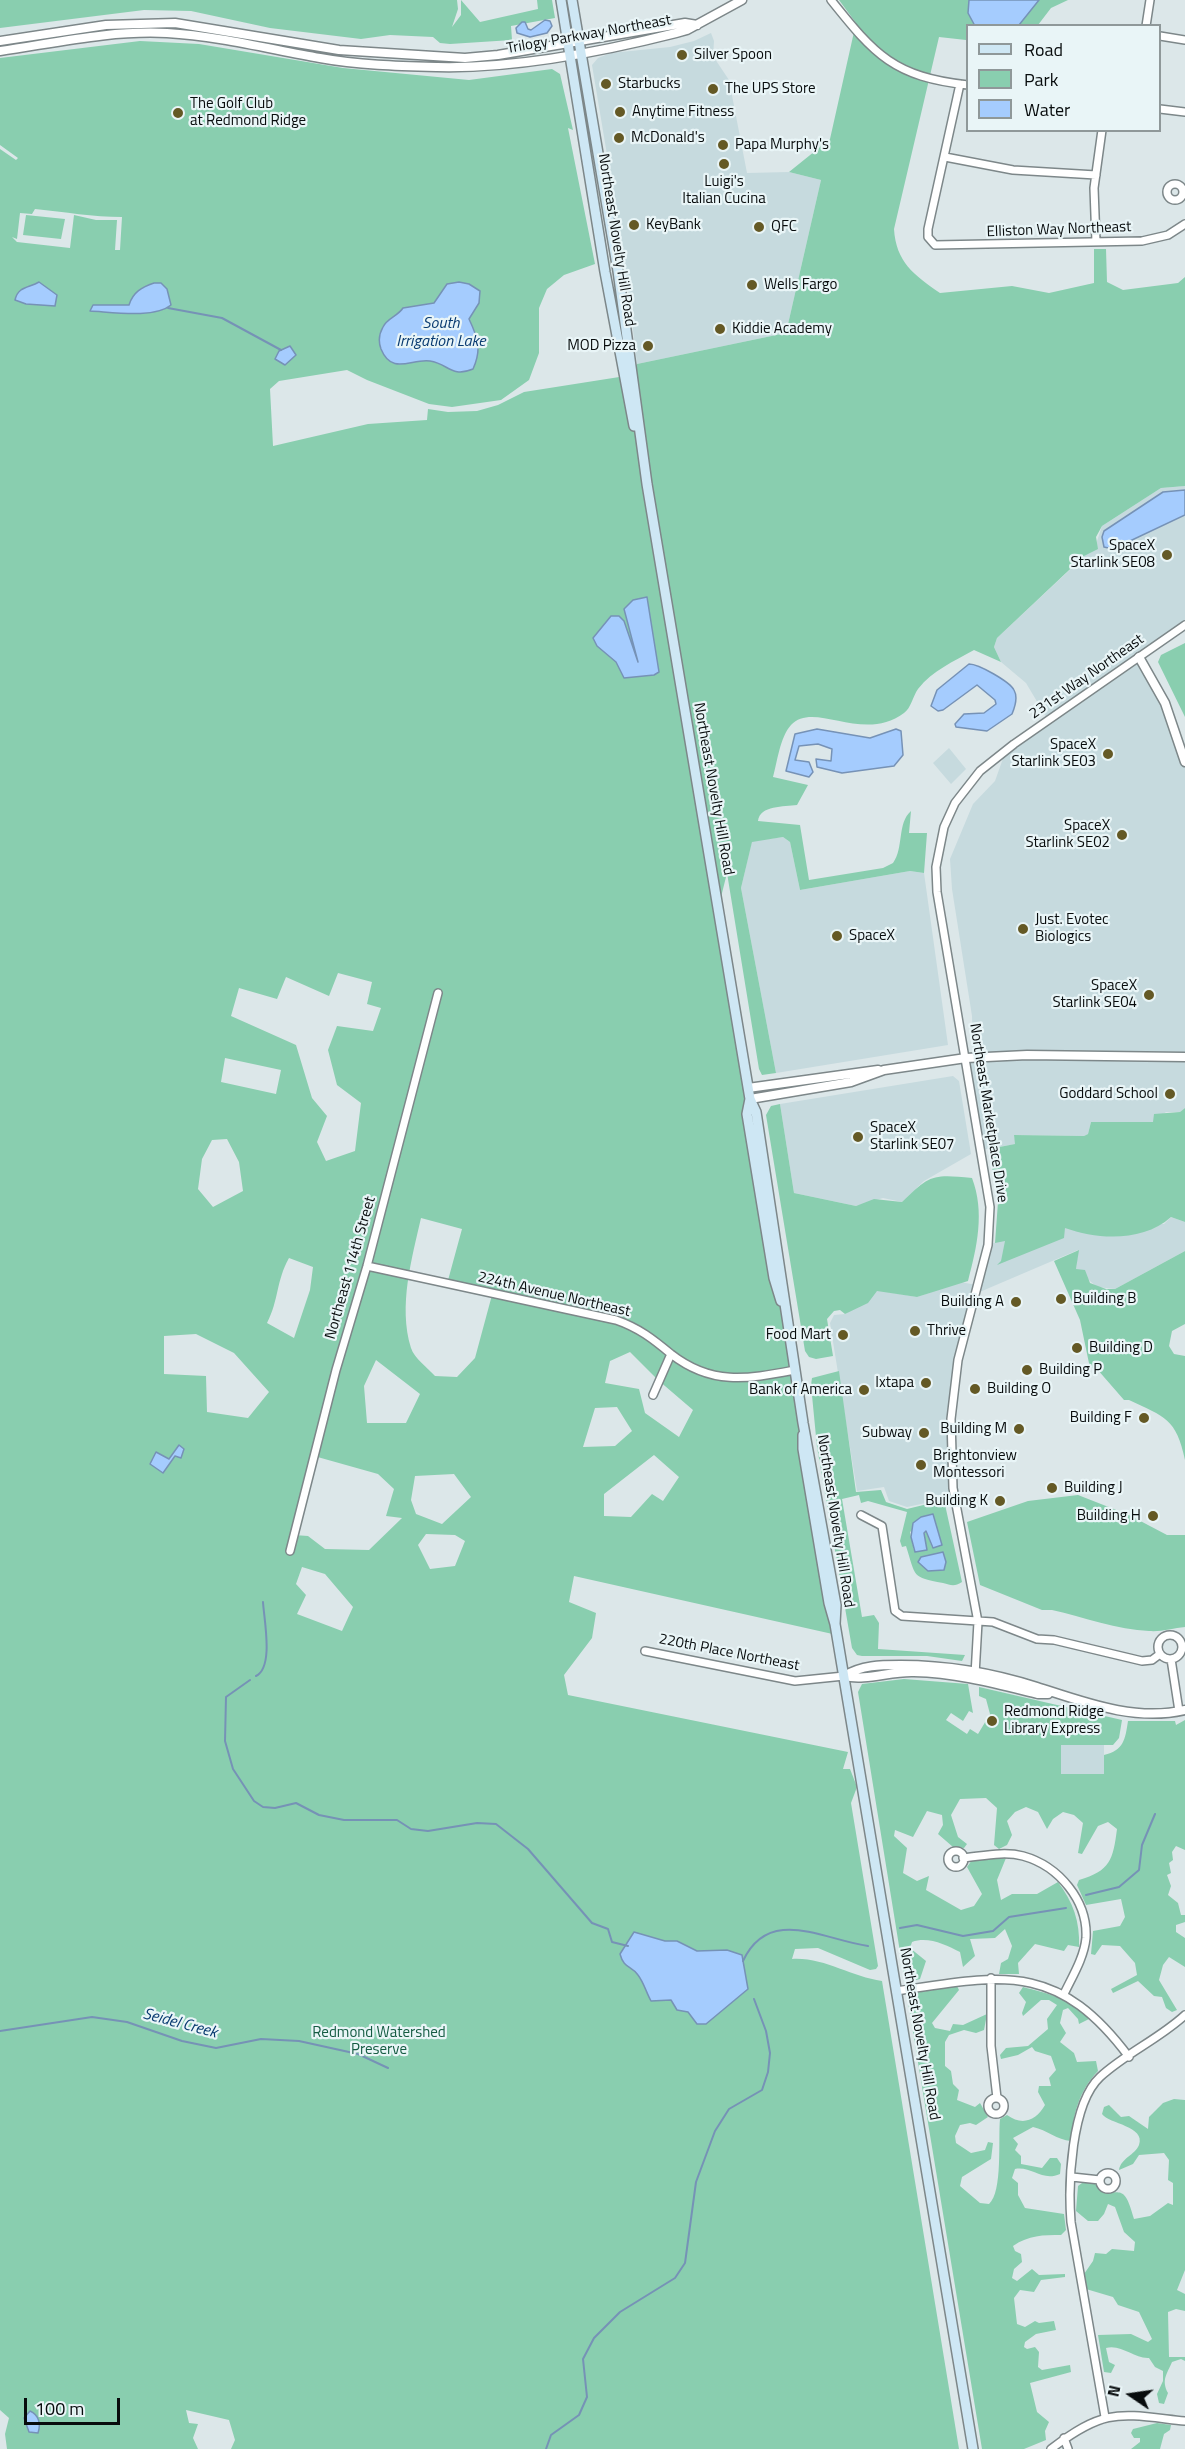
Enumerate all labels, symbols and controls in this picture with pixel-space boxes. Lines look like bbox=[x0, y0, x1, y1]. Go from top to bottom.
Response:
street label: Trilogy Parkway Northeast bbox=[505, 12, 673, 58]
legend bbox=[966, 24, 1161, 132]
text: Road bbox=[1024, 36, 1063, 63]
place label: Silver Spoon bbox=[694, 46, 772, 64]
marker: Silver Spoon bbox=[675, 48, 689, 62]
text: Park bbox=[1024, 66, 1058, 93]
place label: Starbucks bbox=[618, 75, 681, 93]
marker: Starbucks bbox=[599, 77, 613, 91]
place label: The UPS Store bbox=[725, 80, 816, 98]
marker: The UPS Store bbox=[706, 82, 720, 96]
place label: The Golf Club at Redmond Ridge bbox=[190, 95, 306, 130]
text: Water bbox=[1024, 96, 1070, 123]
place label: Anytime Fitness bbox=[632, 103, 734, 121]
marker: Anytime Fitness bbox=[613, 105, 627, 119]
marker: The Golf Club at Redmond Ridge bbox=[171, 106, 185, 120]
place label: McDonald's bbox=[631, 129, 705, 147]
marker: McDonald's bbox=[612, 131, 626, 145]
place label: Papa Murphy's bbox=[735, 136, 829, 154]
marker: Papa Murphy's bbox=[716, 138, 730, 152]
street label: Northeast Novelty Hill Road bbox=[593, 152, 639, 328]
marker: Luigi's Italian Cucina bbox=[717, 157, 731, 171]
place label: Luigi's Italian Cucina bbox=[682, 173, 766, 208]
place label: KeyBank bbox=[646, 216, 701, 234]
marker: KeyBank bbox=[627, 218, 641, 232]
place label: QFC bbox=[771, 218, 797, 236]
street label: Elliston Way Northeast bbox=[986, 218, 1132, 242]
marker: QFC bbox=[752, 220, 766, 234]
place label: Wells Fargo bbox=[764, 276, 837, 294]
marker: Wells Fargo bbox=[745, 278, 759, 292]
water label: South Irrigation Lake bbox=[396, 314, 486, 352]
place label: Kiddie Academy bbox=[732, 320, 832, 338]
marker: Kiddie Academy bbox=[713, 322, 727, 336]
place label: MOD Pizza bbox=[567, 337, 636, 355]
marker: MOD Pizza bbox=[641, 339, 655, 353]
place label: SpaceX Starlink SE08 bbox=[1071, 537, 1155, 572]
marker: SpaceX Starlink SE08 bbox=[1160, 548, 1174, 562]
street label: 231st Way Northeast bbox=[1026, 631, 1148, 723]
street label: Northeast Novelty Hill Road bbox=[689, 701, 737, 877]
place label: SpaceX Starlink SE03 bbox=[1012, 736, 1096, 771]
marker: SpaceX Starlink SE03 bbox=[1101, 747, 1115, 761]
place label: SpaceX Starlink SE02 bbox=[1026, 817, 1110, 852]
marker: SpaceX Starlink SE02 bbox=[1115, 828, 1129, 842]
place label: Just. Evotec Biologics bbox=[1035, 911, 1109, 946]
marker: Just. Evotec Biologics bbox=[1016, 922, 1030, 936]
place label: SpaceX bbox=[849, 927, 895, 945]
marker: SpaceX bbox=[830, 929, 844, 943]
place label: SpaceX Starlink SE04 bbox=[1053, 977, 1137, 1012]
marker: SpaceX Starlink SE04 bbox=[1142, 988, 1156, 1002]
street label: Northeast Marketplace Drive bbox=[965, 1022, 1011, 1204]
place label: Goddard School bbox=[1059, 1085, 1158, 1103]
marker: Goddard School bbox=[1163, 1087, 1177, 1101]
place label: SpaceX Starlink SE07 bbox=[870, 1119, 954, 1154]
marker: SpaceX Starlink SE07 bbox=[851, 1130, 865, 1144]
street label: Northeast 114th Street bbox=[322, 1195, 380, 1341]
street label: 224th Avenue Northeast bbox=[476, 1269, 632, 1321]
place label: Building B bbox=[1073, 1290, 1136, 1308]
marker: Building B bbox=[1054, 1292, 1068, 1306]
place label: Building A bbox=[941, 1293, 1004, 1311]
marker: Building A bbox=[1009, 1295, 1023, 1309]
place label: Thrive bbox=[927, 1322, 966, 1340]
marker: Thrive bbox=[908, 1324, 922, 1338]
place label: Food Mart bbox=[766, 1326, 831, 1344]
marker: Food Mart bbox=[836, 1328, 850, 1342]
place label: Building D bbox=[1089, 1339, 1153, 1357]
marker: Building D bbox=[1070, 1341, 1084, 1355]
place label: Building P bbox=[1039, 1361, 1102, 1379]
marker: Building P bbox=[1020, 1363, 1034, 1377]
place label: Ixtapa bbox=[875, 1374, 914, 1392]
marker: Ixtapa bbox=[919, 1376, 933, 1390]
place label: Building O bbox=[987, 1380, 1051, 1398]
place label: Bank of America bbox=[749, 1381, 852, 1399]
marker: Building O bbox=[968, 1382, 982, 1396]
marker: Bank of America bbox=[857, 1383, 871, 1397]
place label: Building F bbox=[1070, 1409, 1132, 1427]
marker: Building F bbox=[1137, 1411, 1151, 1425]
place label: Building M bbox=[940, 1420, 1007, 1438]
marker: Building M bbox=[1012, 1422, 1026, 1436]
place label: Subway bbox=[862, 1424, 912, 1442]
marker: Subway bbox=[917, 1426, 931, 1440]
street label: Northeast Novelty Hill Road bbox=[812, 1433, 858, 1609]
place label: Brightonview Montessori bbox=[933, 1447, 1017, 1482]
marker: Brightonview Montessori bbox=[914, 1458, 928, 1472]
place label: Building J bbox=[1064, 1479, 1123, 1497]
marker: Building J bbox=[1045, 1481, 1059, 1495]
place label: Building K bbox=[925, 1492, 988, 1510]
marker: Building K bbox=[993, 1494, 1007, 1508]
place label: Building H bbox=[1077, 1507, 1141, 1525]
marker: Building H bbox=[1146, 1509, 1160, 1523]
street label: 220th Place Northeast bbox=[657, 1631, 801, 1675]
place label: Redmond Ridge Library Express bbox=[1004, 1703, 1104, 1738]
marker: Redmond Ridge Library Express bbox=[985, 1714, 999, 1728]
street label: Northeast Novelty Hill Road bbox=[895, 1946, 943, 2122]
water label: Seidel Creek bbox=[141, 2005, 219, 2043]
park label: Redmond Watershed Preserve bbox=[312, 2024, 446, 2059]
north arrow bbox=[1101, 2365, 1161, 2425]
text: N bbox=[1101, 2383, 1126, 2399]
scale bar bbox=[27, 2386, 123, 2424]
text: 100 m bbox=[35, 2395, 84, 2422]

